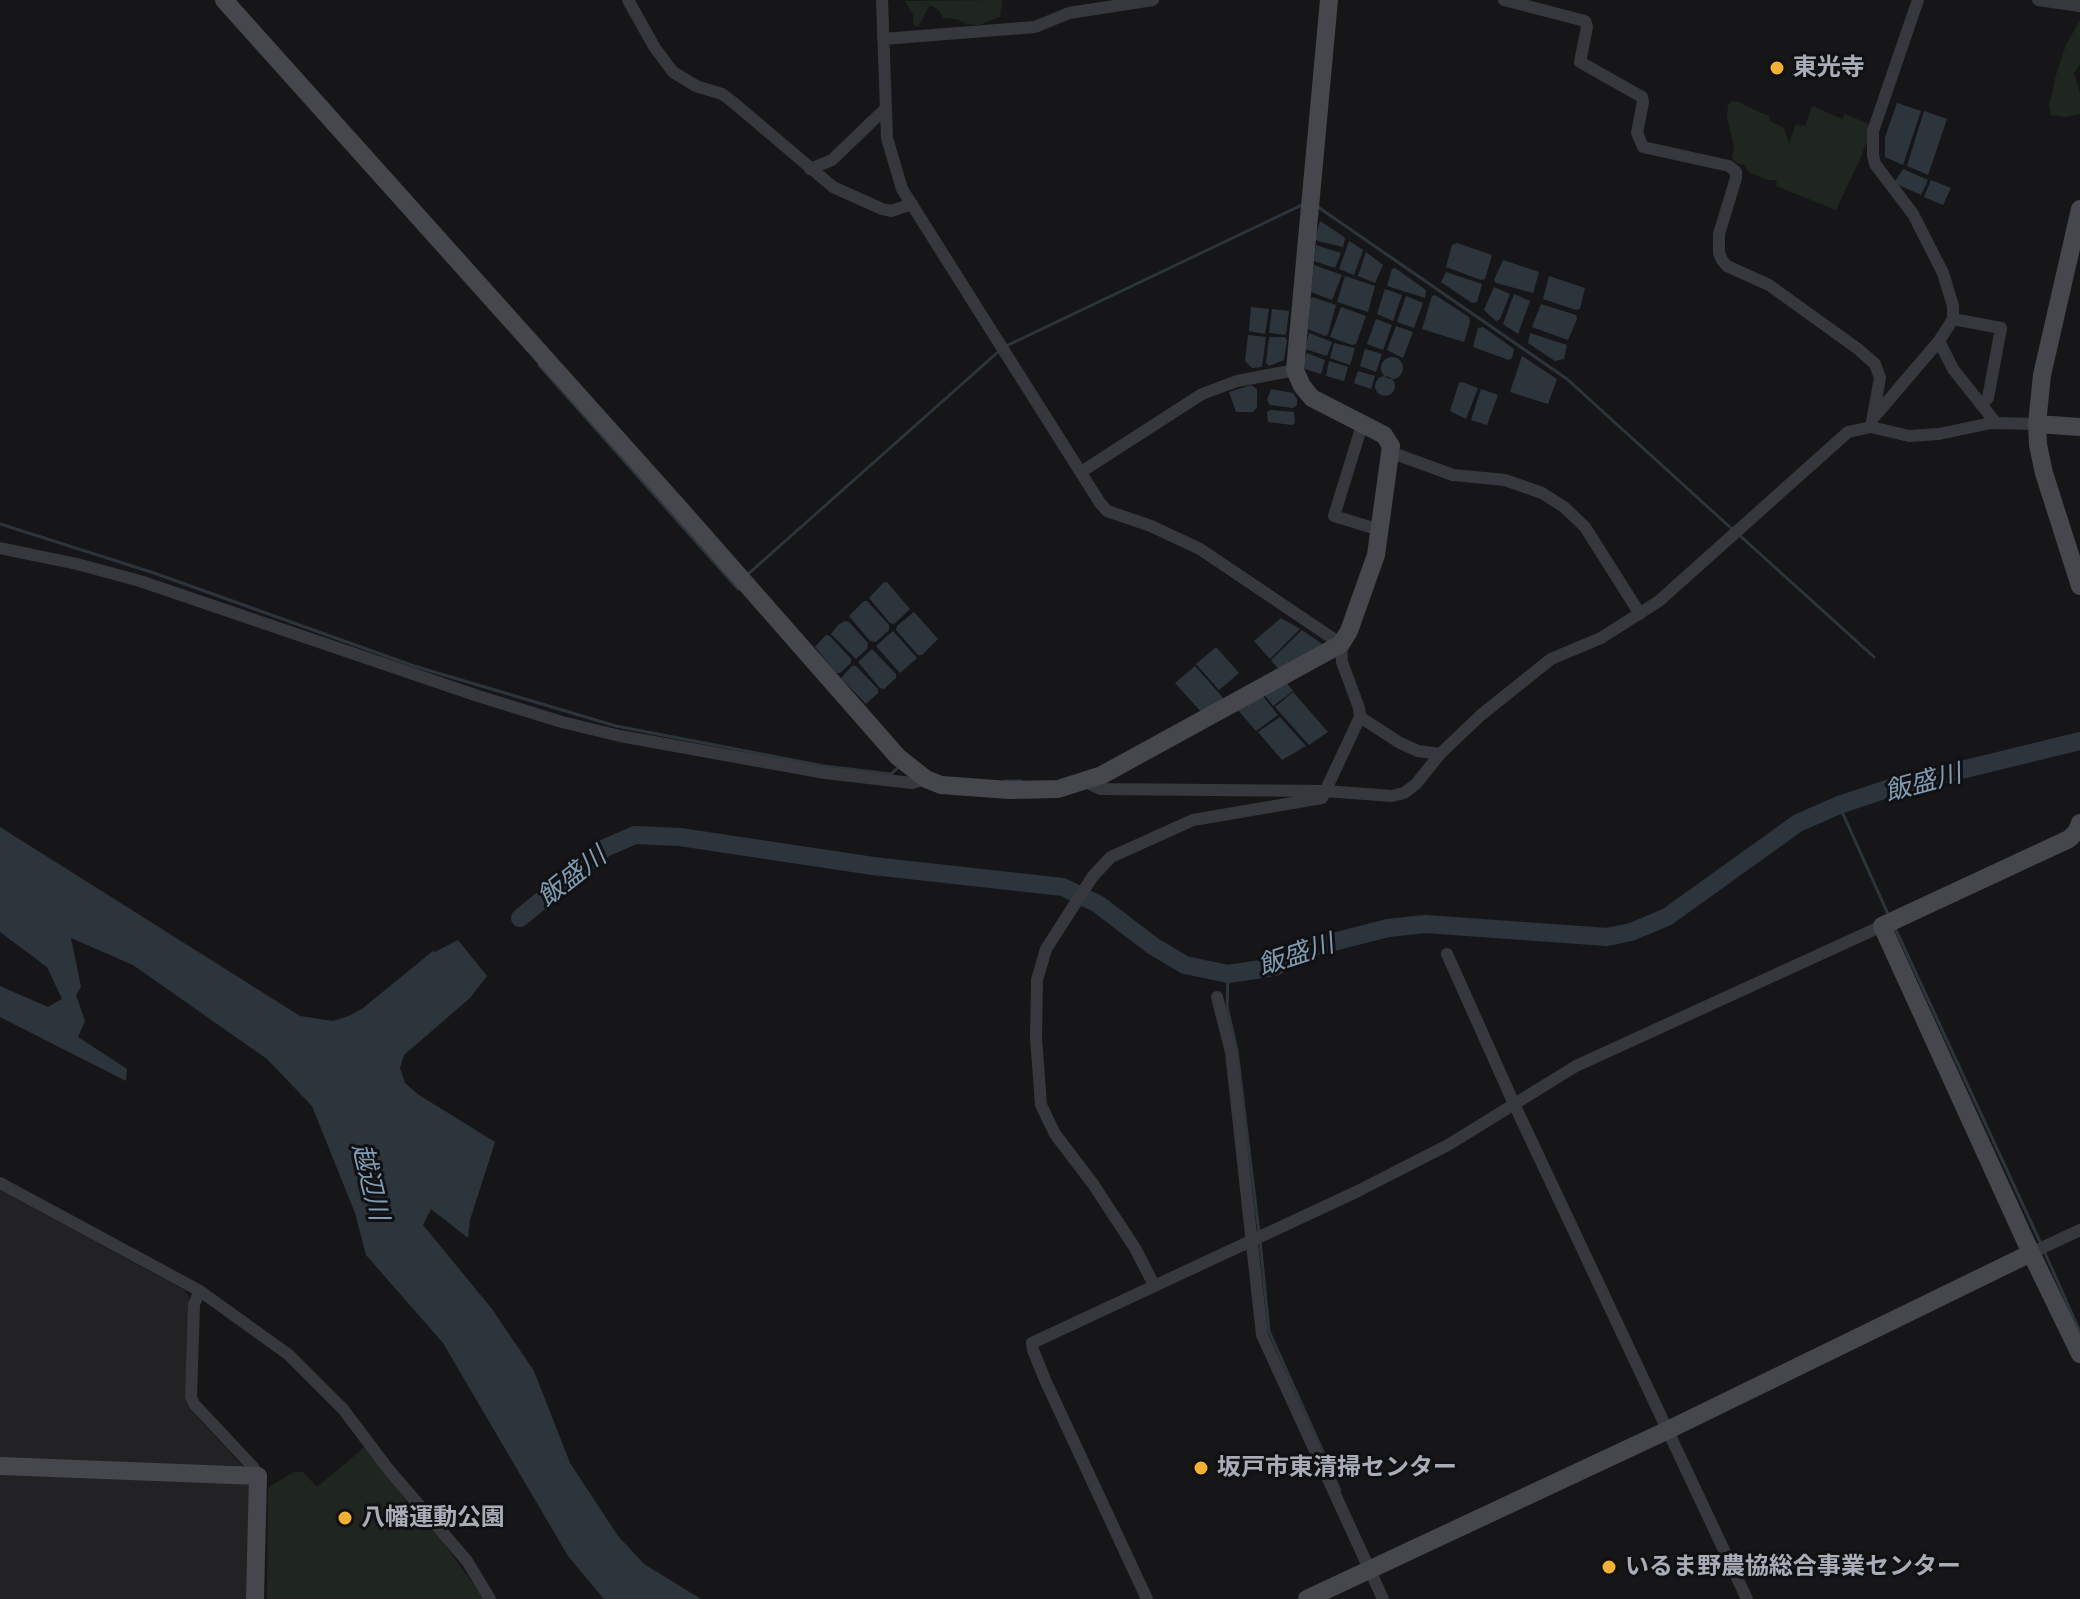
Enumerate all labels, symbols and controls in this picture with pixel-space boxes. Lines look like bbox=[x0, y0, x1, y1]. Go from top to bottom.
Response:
place label: 東光寺 bbox=[1793, 54, 1865, 82]
marker: 東光寺 bbox=[1768, 59, 1786, 77]
water label: 飯盛川 bbox=[1881, 758, 1965, 808]
water label: 飯盛川 bbox=[532, 841, 612, 913]
water label: 飯盛川 bbox=[1254, 928, 1338, 982]
water label: 越辺川 bbox=[345, 1140, 395, 1224]
place label: 坂戸市東清掃センター bbox=[1217, 1454, 1457, 1482]
marker: 坂戸市東清掃センター bbox=[1192, 1459, 1210, 1477]
place label: 八幡運動公園 bbox=[361, 1504, 505, 1532]
marker: 八幡運動公園 bbox=[336, 1509, 354, 1527]
place label: いるま野農協総合事業センター bbox=[1625, 1553, 1961, 1581]
marker: いるま野農協総合事業センター bbox=[1600, 1558, 1618, 1576]

